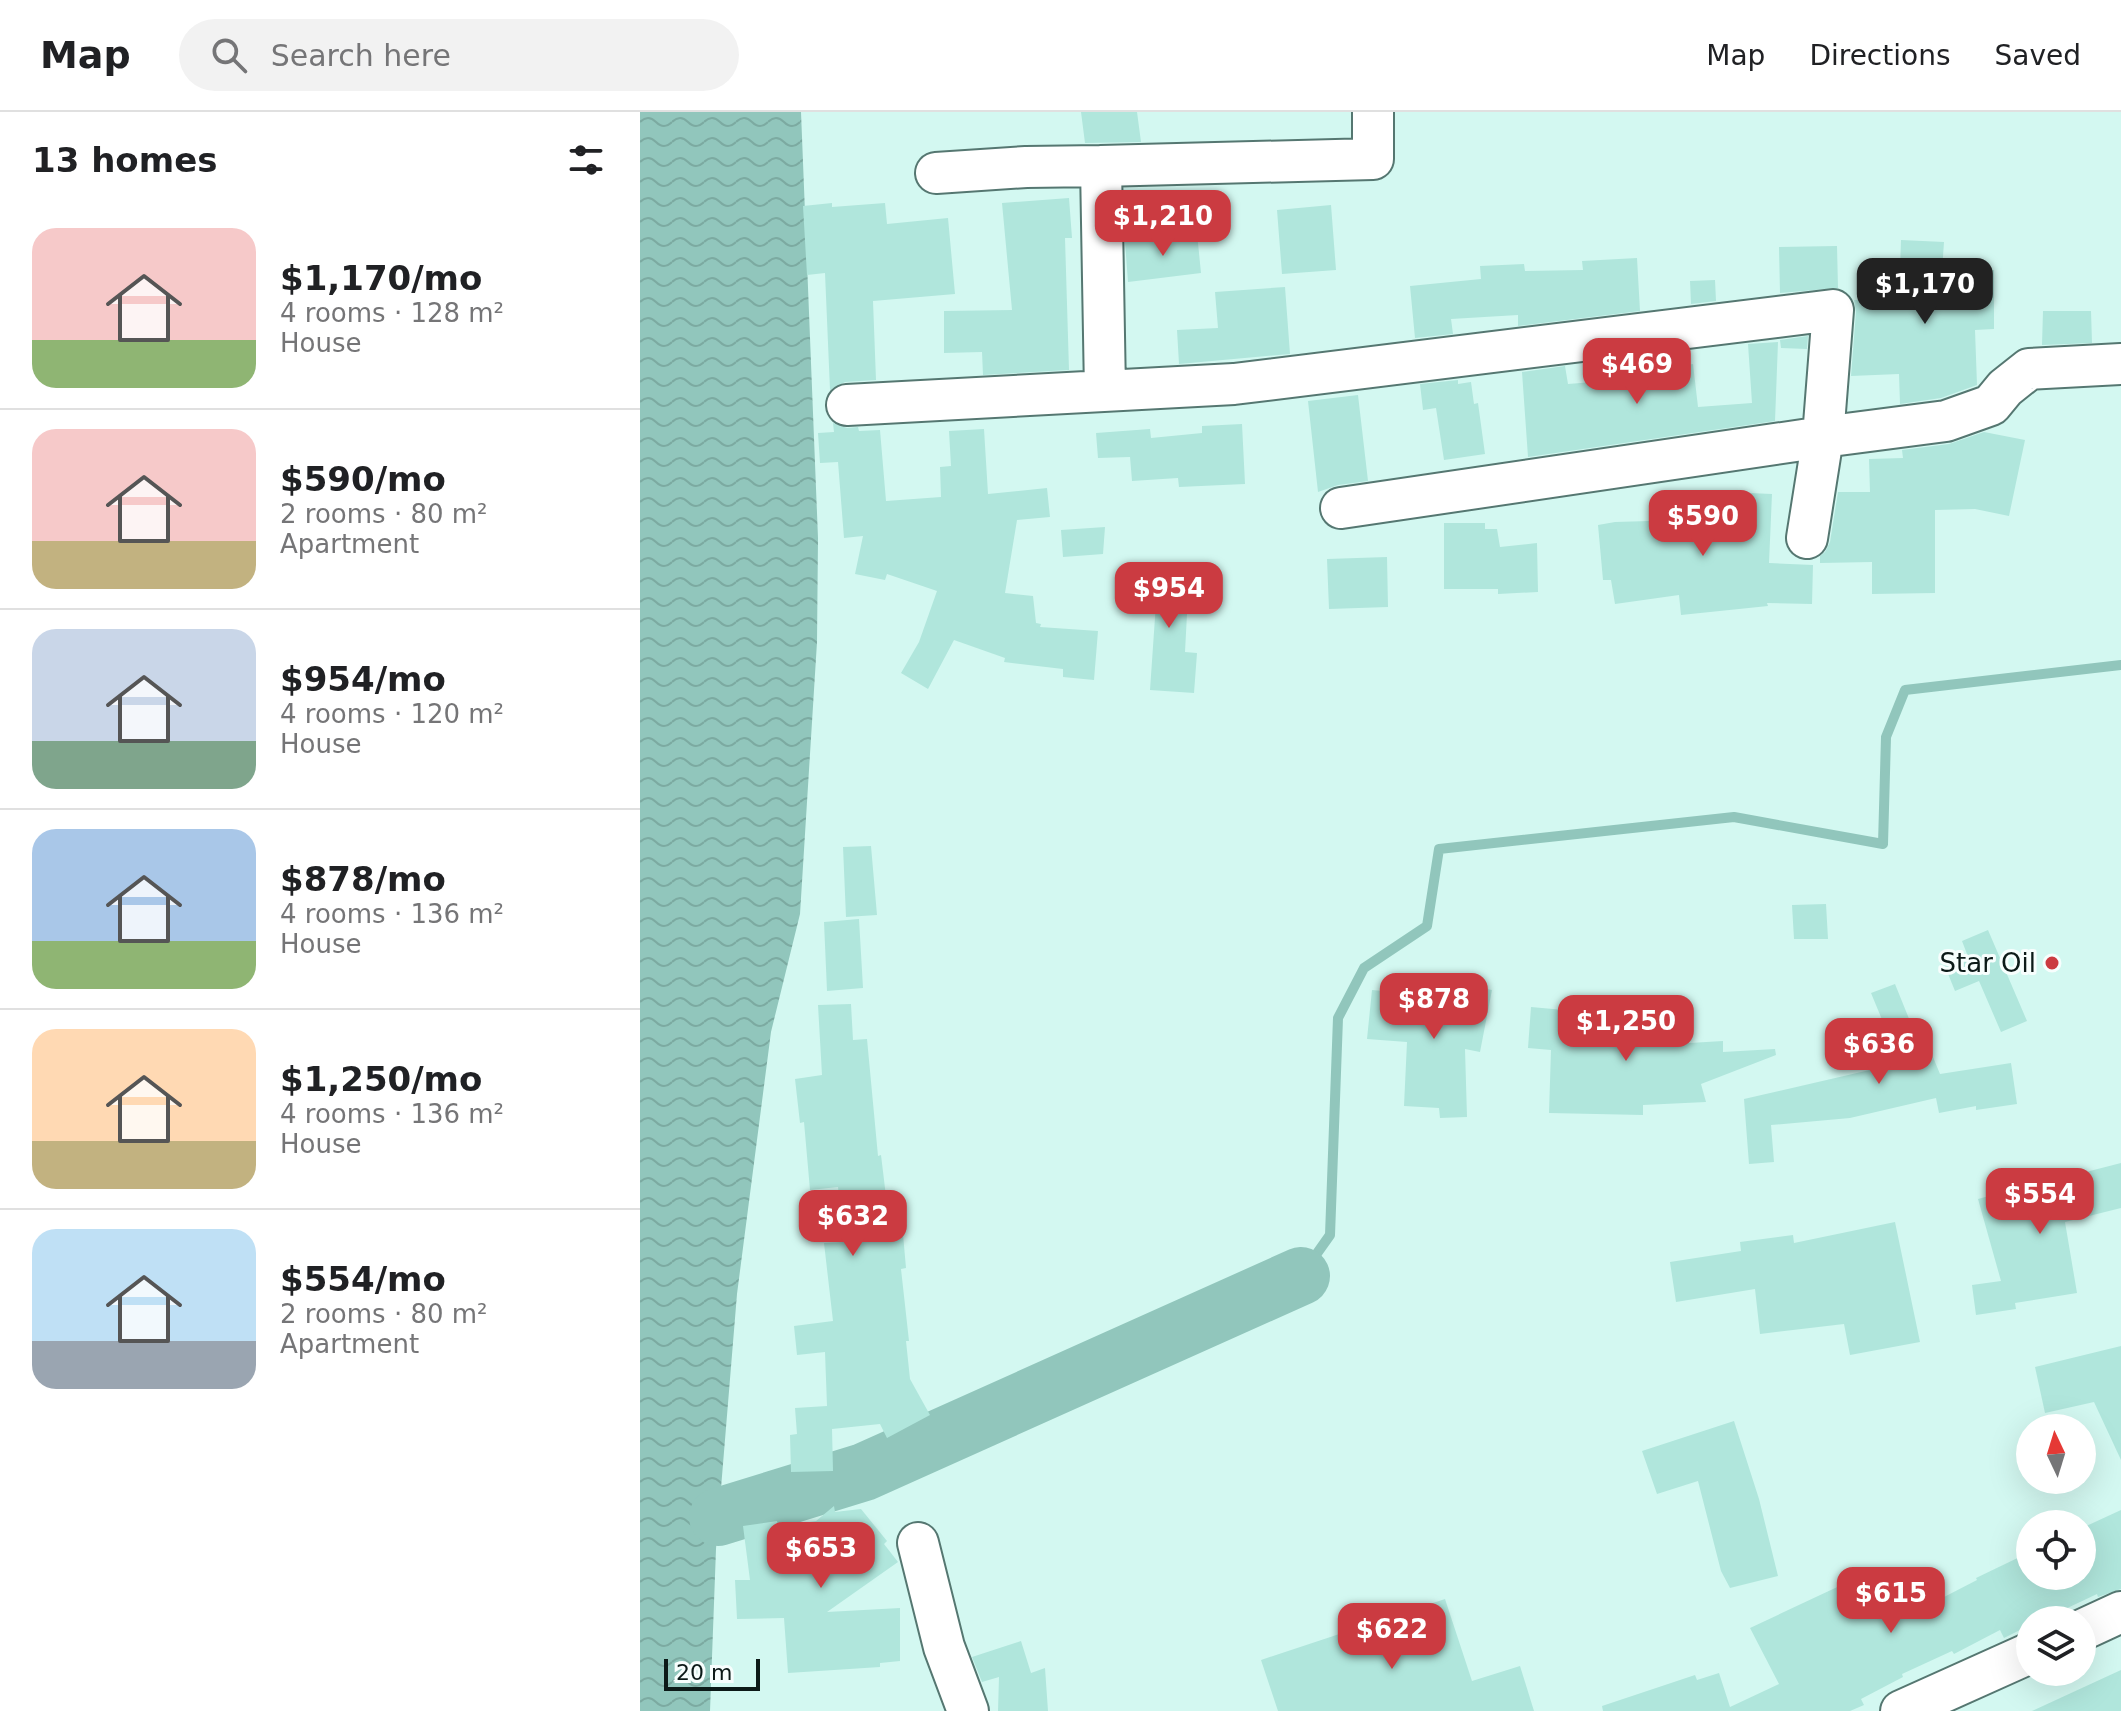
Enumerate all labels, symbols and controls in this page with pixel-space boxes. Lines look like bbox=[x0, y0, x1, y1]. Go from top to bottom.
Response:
search box bbox=[179, 19, 739, 91]
text: Map bbox=[40, 33, 131, 77]
icon: search bbox=[207, 33, 251, 77]
text: Search here bbox=[271, 38, 451, 73]
text: Map bbox=[1706, 39, 1765, 72]
text: Directions bbox=[1809, 39, 1950, 72]
text: Saved bbox=[1994, 39, 2081, 72]
icon: filters bbox=[564, 138, 608, 182]
text: 13 homes bbox=[32, 140, 217, 180]
pin: $1,210 bbox=[1098, 190, 1228, 258]
text: $1,210 bbox=[1113, 201, 1213, 231]
text: $1,170/mo bbox=[280, 258, 482, 298]
pin: $1,170 bbox=[1860, 258, 1990, 326]
icon: home bbox=[96, 260, 192, 356]
text: $1,170 bbox=[1875, 269, 1975, 299]
text: 4 rooms · 128 m² bbox=[280, 298, 504, 328]
text: House bbox=[280, 328, 361, 358]
pin: $469 bbox=[1590, 338, 1684, 406]
text: $469 bbox=[1601, 349, 1673, 379]
text: $590/mo bbox=[280, 459, 446, 499]
icon: home bbox=[96, 461, 192, 557]
pin: $590 bbox=[1656, 490, 1750, 558]
text: 2 rooms · 80 m² bbox=[280, 499, 488, 529]
text: $590 bbox=[1667, 501, 1739, 531]
text: Apartment bbox=[280, 529, 419, 559]
pin: $954 bbox=[1122, 562, 1216, 630]
text: $954 bbox=[1133, 573, 1205, 603]
text: $954/mo bbox=[280, 659, 446, 699]
icon: home bbox=[96, 661, 192, 757]
text: 4 rooms · 120 m² bbox=[280, 699, 504, 729]
text: House bbox=[280, 729, 361, 759]
text: $878/mo bbox=[280, 859, 446, 899]
icon: home bbox=[96, 861, 192, 957]
text: 4 rooms · 136 m² bbox=[280, 899, 504, 929]
text: House bbox=[280, 929, 361, 959]
place label: Star Oil bbox=[1940, 948, 2036, 978]
marker: Star Oil bbox=[2043, 954, 2061, 972]
pin: $878 bbox=[1387, 973, 1481, 1041]
text: $878 bbox=[1398, 984, 1470, 1014]
pin: $1,250 bbox=[1561, 995, 1691, 1063]
text: $1,250 bbox=[1576, 1006, 1676, 1036]
pin: $636 bbox=[1832, 1018, 1926, 1086]
text: $636 bbox=[1843, 1029, 1915, 1059]
text: $1,250/mo bbox=[280, 1059, 482, 1099]
icon: home bbox=[96, 1061, 192, 1157]
text: 4 rooms · 136 m² bbox=[280, 1099, 504, 1129]
text: House bbox=[280, 1129, 361, 1159]
pin: $554 bbox=[1993, 1168, 2087, 1236]
text: $554 bbox=[2004, 1179, 2076, 1209]
pin: $632 bbox=[806, 1190, 900, 1258]
text: $632 bbox=[817, 1201, 889, 1231]
text: $554/mo bbox=[280, 1259, 446, 1299]
icon: home bbox=[96, 1261, 192, 1357]
text: 2 rooms · 80 m² bbox=[280, 1299, 488, 1329]
text: Apartment bbox=[280, 1329, 419, 1359]
north arrow bbox=[2016, 1414, 2096, 1494]
map controls bbox=[2016, 1414, 2096, 1686]
button: locate bbox=[2016, 1510, 2096, 1590]
pin: $653 bbox=[774, 1522, 868, 1590]
text: $653 bbox=[785, 1533, 857, 1563]
pin: $615 bbox=[1844, 1567, 1938, 1635]
text: $615 bbox=[1855, 1578, 1927, 1608]
pin: $622 bbox=[1345, 1603, 1439, 1671]
button: layers bbox=[2016, 1606, 2096, 1686]
text: $622 bbox=[1356, 1614, 1428, 1644]
scale bar bbox=[664, 1655, 760, 1691]
text: 20 m bbox=[676, 1660, 732, 1685]

